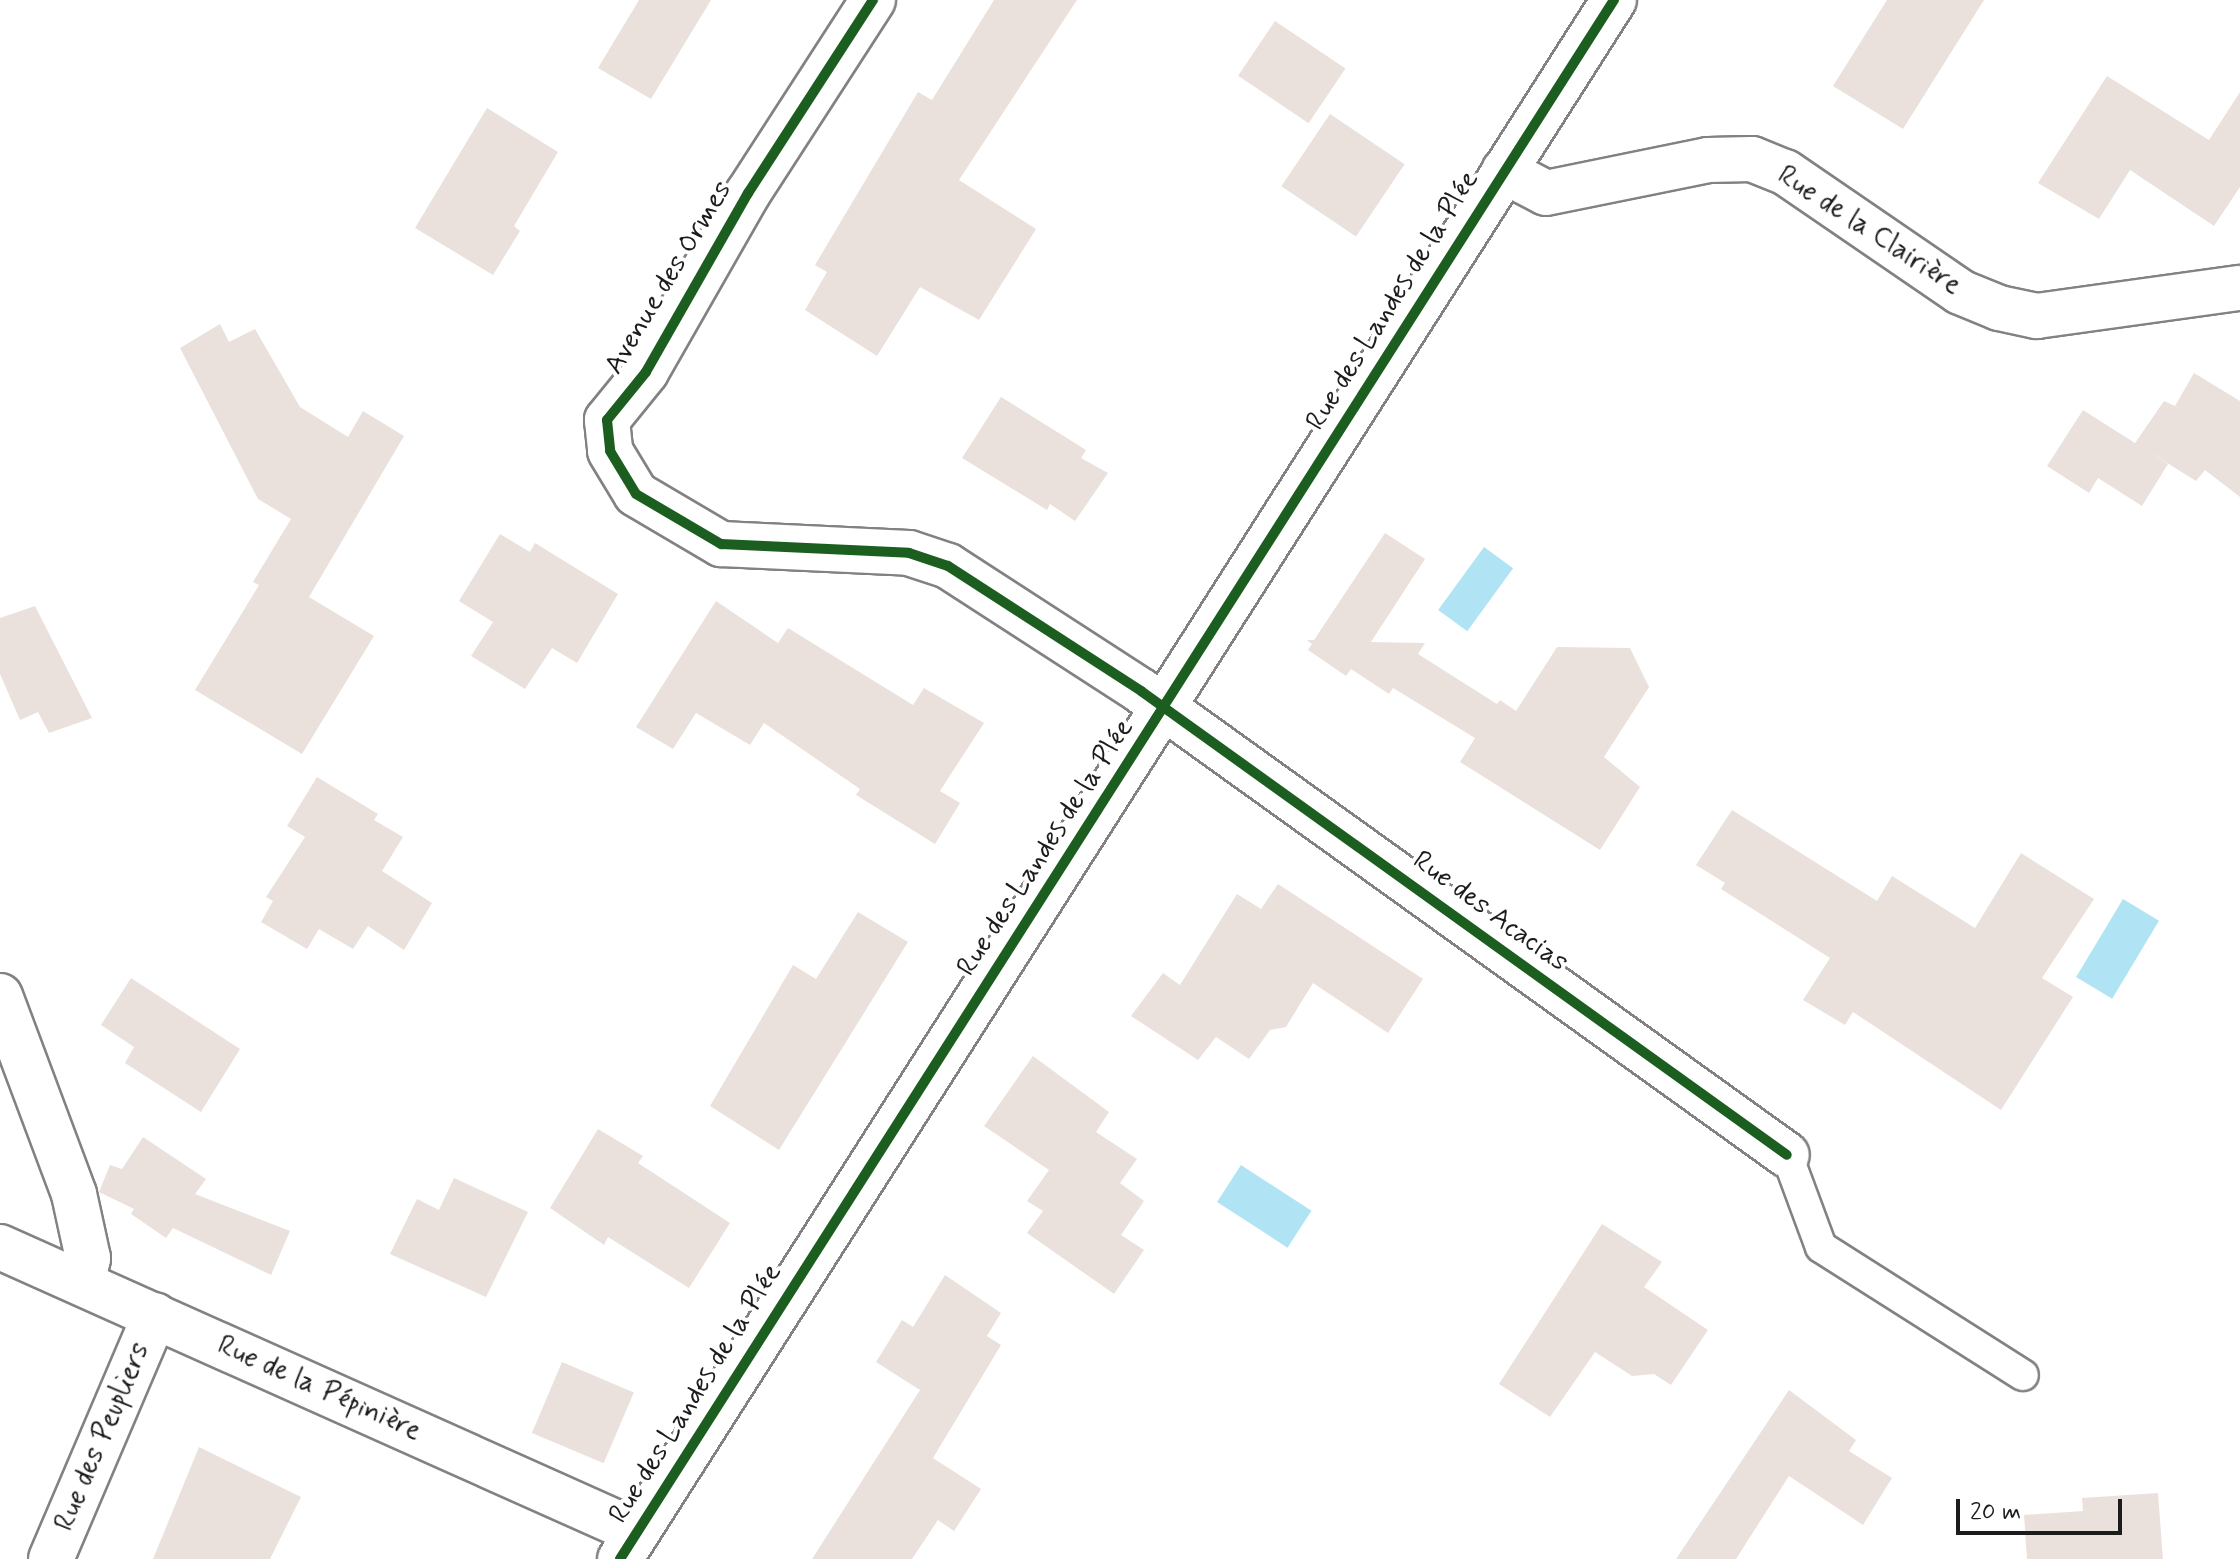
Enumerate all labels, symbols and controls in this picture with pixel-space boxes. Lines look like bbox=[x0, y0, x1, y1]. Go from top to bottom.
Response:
street label: Rue de la Clairière bbox=[1769, 158, 1969, 304]
street label: Rue des Landes de la Plée bbox=[1298, 164, 1488, 438]
street label: Avenue des Ormes bbox=[597, 174, 741, 382]
street label: Rue des Landes de la Plée bbox=[949, 712, 1143, 984]
street label: Rue des Acacias bbox=[1405, 844, 1575, 980]
street label: Rue des Landes de la Plée bbox=[601, 1257, 791, 1531]
street label: Rue de la Pépinière bbox=[212, 1329, 426, 1449]
street label: Rue des Peupliers bbox=[48, 1338, 158, 1536]
scale bar bbox=[1960, 1483, 2126, 1533]
text: 20 m bbox=[1970, 1497, 2021, 1528]

